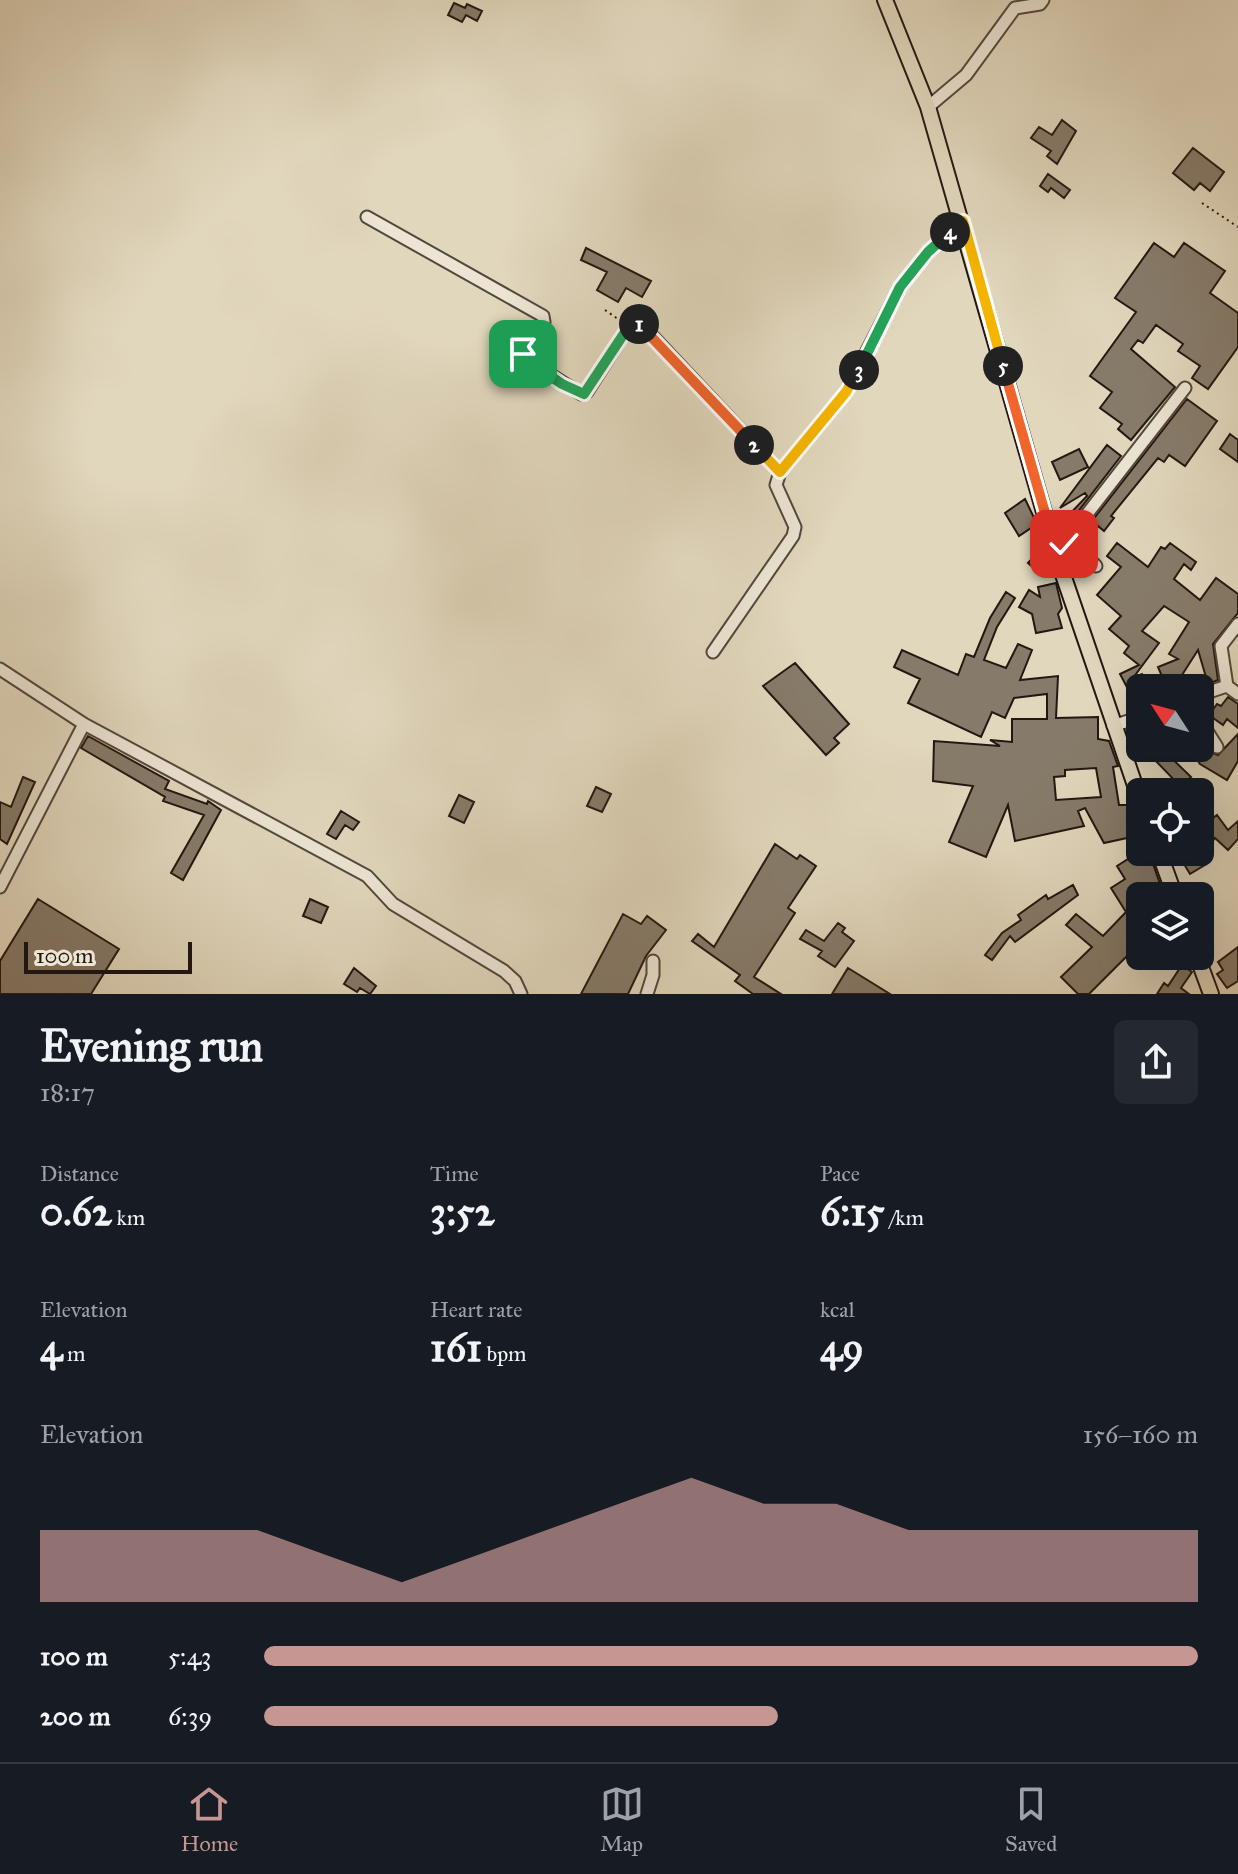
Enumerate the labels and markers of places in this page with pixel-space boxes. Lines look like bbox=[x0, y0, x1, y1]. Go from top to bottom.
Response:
pin: 4 bbox=[930, 212, 970, 252]
pin: 1 bbox=[619, 304, 659, 344]
pin bbox=[489, 320, 557, 388]
pin: 5 bbox=[983, 346, 1023, 386]
pin: 3 bbox=[839, 350, 879, 390]
pin: 2 bbox=[734, 425, 774, 465]
pin bbox=[1030, 510, 1098, 578]

